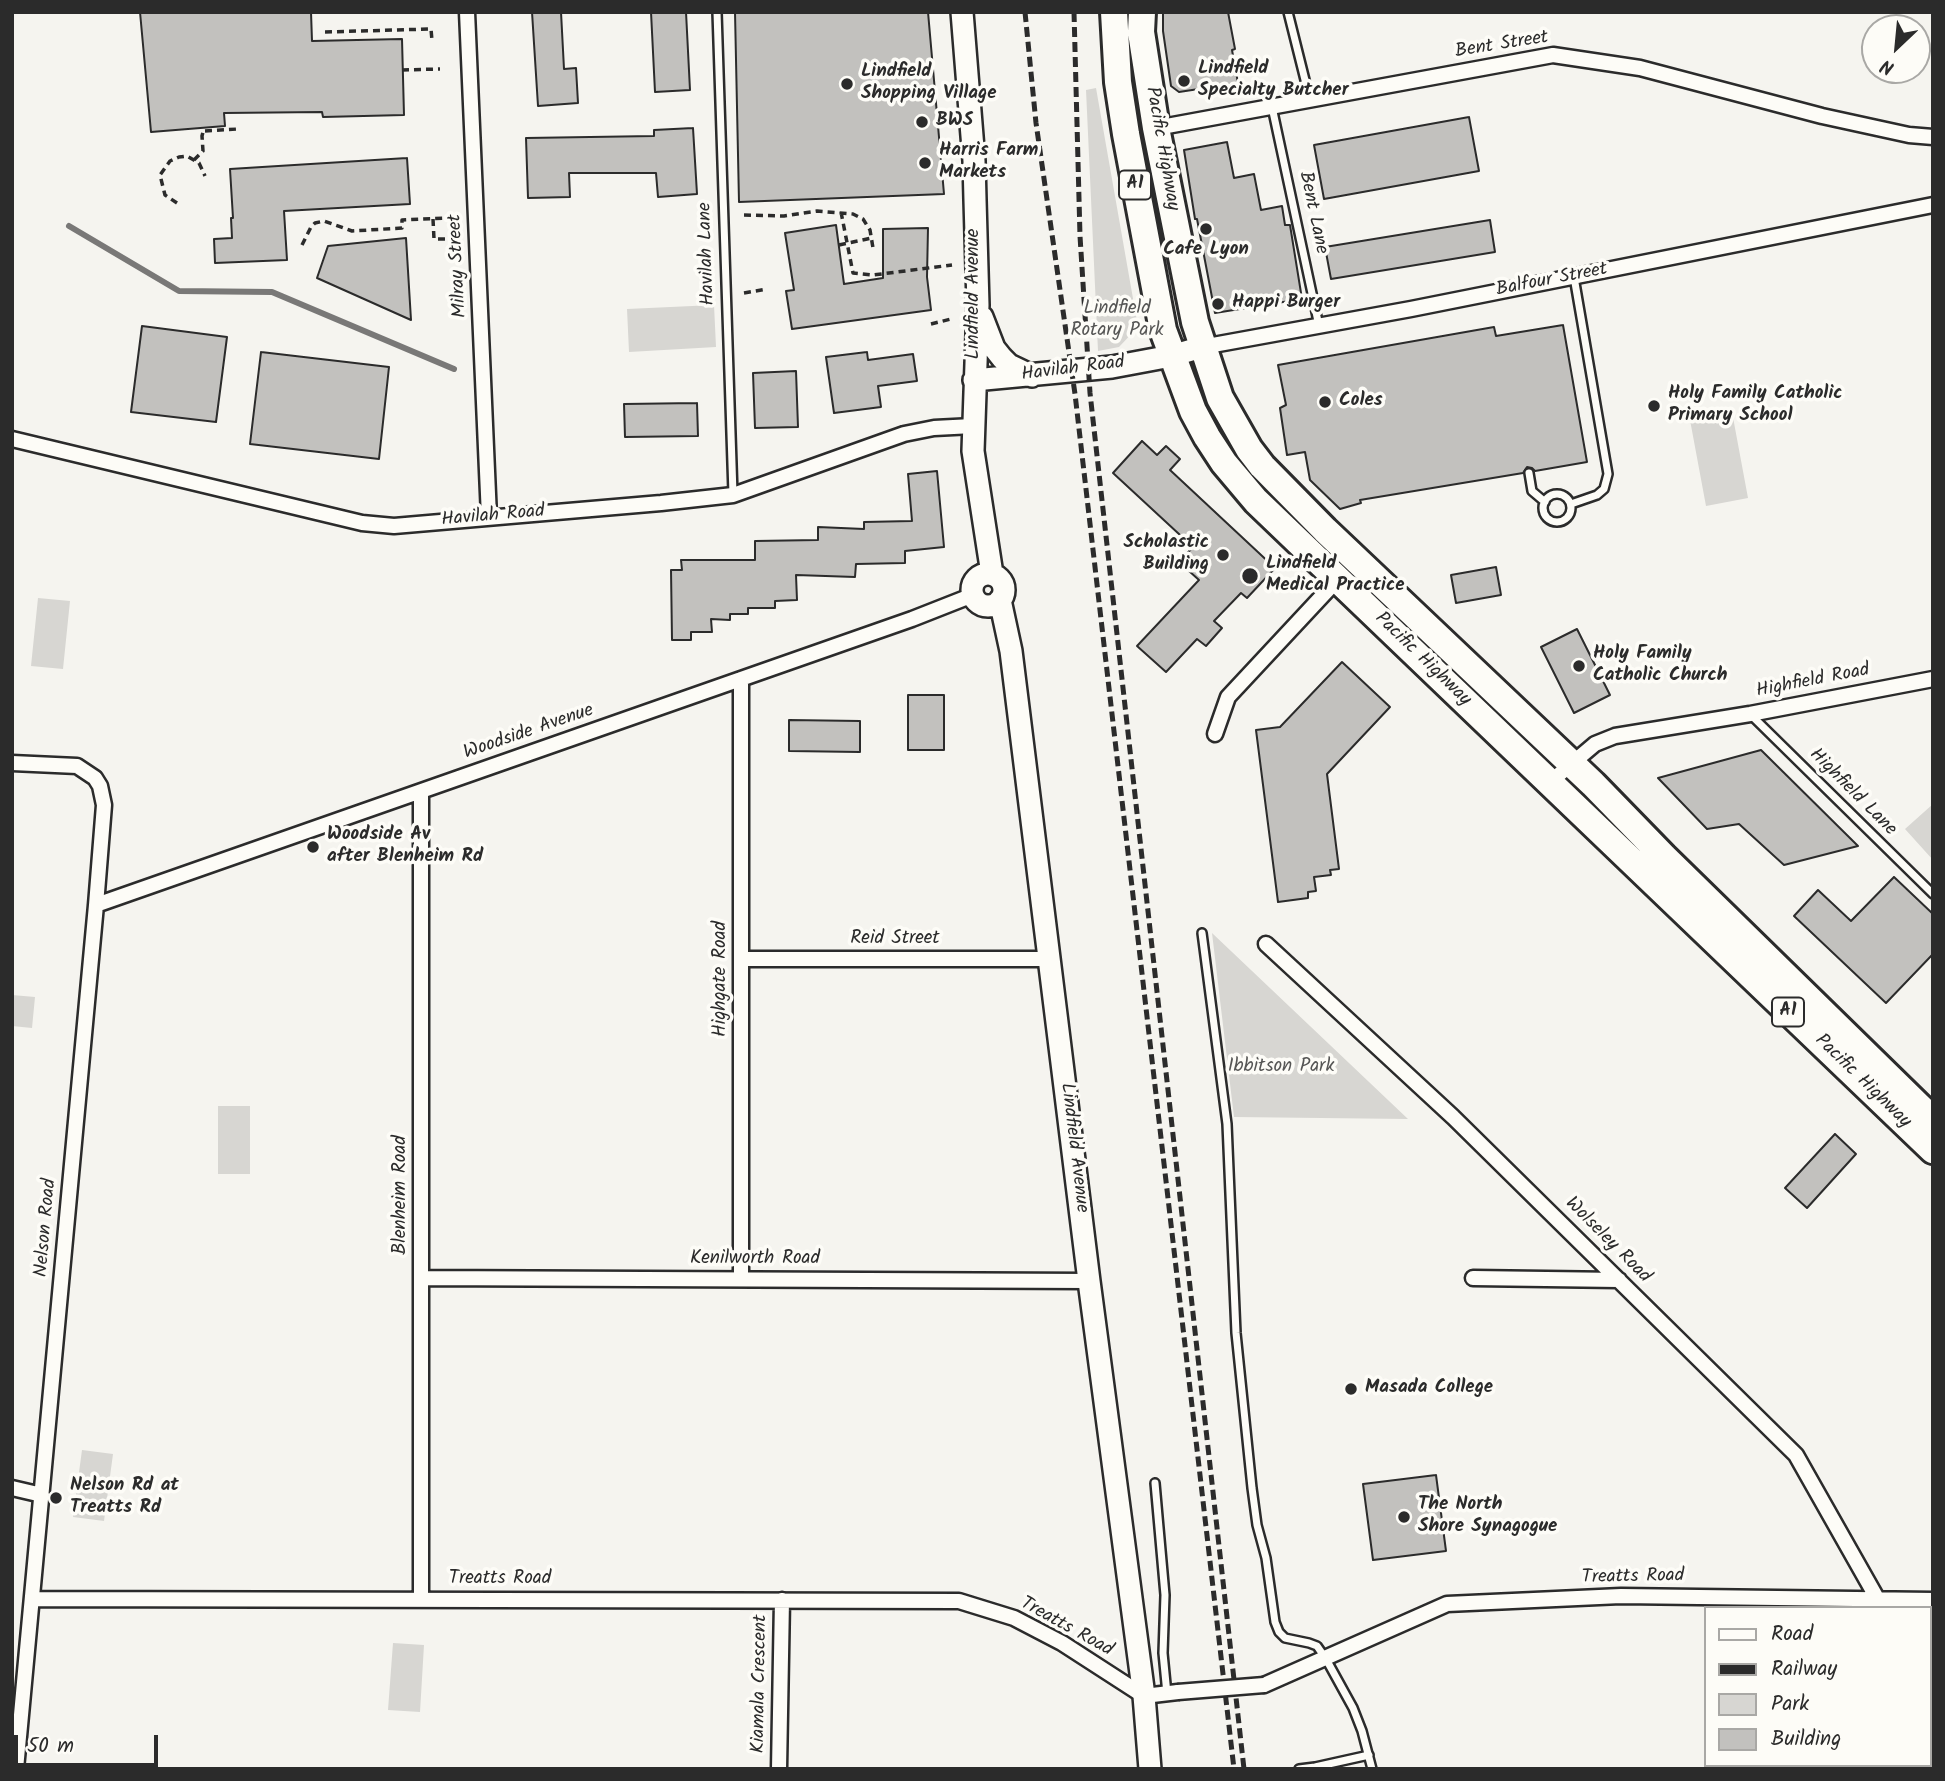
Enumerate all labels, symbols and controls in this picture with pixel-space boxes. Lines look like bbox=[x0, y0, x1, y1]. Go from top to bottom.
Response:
north arrow bbox=[1861, 14, 1931, 84]
street label: Bent Street bbox=[1454, 27, 1550, 65]
text: N bbox=[1876, 50, 1900, 82]
place label: Lindfield Specialty Butcher bbox=[1198, 59, 1349, 103]
place label: Lindfield Shopping Village bbox=[861, 62, 996, 106]
marker: Lindfield Specialty Butcher bbox=[1176, 73, 1192, 89]
marker: Lindfield Shopping Village bbox=[839, 76, 855, 92]
street label: Pacific Highway bbox=[1139, 85, 1183, 213]
place label: BWS bbox=[936, 111, 973, 133]
marker: BWS bbox=[914, 114, 930, 130]
place label: Harris Farm Markets bbox=[939, 141, 1038, 185]
marker: Harris Farm Markets bbox=[917, 155, 933, 171]
road number: A1 bbox=[1119, 170, 1151, 200]
street label: Bent Lane bbox=[1292, 170, 1332, 256]
street label: Havilah Lane bbox=[695, 202, 721, 306]
street label: Milray Street bbox=[445, 213, 473, 319]
marker: Cafe Lyon bbox=[1198, 221, 1214, 237]
street label: Lindfield Avenue bbox=[964, 229, 986, 359]
place label: Cafe Lyon bbox=[1163, 240, 1249, 262]
street label: Balfour Street bbox=[1495, 259, 1609, 303]
place label: Happi Burger bbox=[1232, 293, 1340, 315]
marker: Happi Burger bbox=[1210, 296, 1226, 312]
park label: Lindfield Rotary Park bbox=[1070, 299, 1164, 343]
street label: Havilah Road bbox=[1020, 352, 1126, 388]
place label: Holy Family Catholic Primary School bbox=[1668, 384, 1843, 428]
place label: Coles bbox=[1339, 391, 1383, 413]
marker: Coles bbox=[1317, 394, 1333, 410]
marker: Holy Family Catholic Primary School bbox=[1646, 398, 1662, 414]
street label: Havilah Road bbox=[440, 501, 546, 533]
place label: Scholastic Building bbox=[1123, 533, 1209, 577]
marker: Scholastic Building bbox=[1215, 547, 1231, 563]
place label: Lindfield Medical Practice bbox=[1266, 554, 1405, 598]
marker: Lindfield Medical Practice bbox=[1240, 566, 1260, 586]
street label: Pacific Highway bbox=[1369, 608, 1475, 712]
place label: Holy Family Catholic Church bbox=[1593, 644, 1727, 688]
marker: Holy Family Catholic Church bbox=[1571, 658, 1587, 674]
street label: Highfield Road bbox=[1754, 660, 1872, 704]
street label: Woodside Avenue bbox=[461, 700, 597, 766]
street label: Highfield Lane bbox=[1803, 744, 1901, 842]
place label: Woodside Av after Blenheim Rd bbox=[327, 825, 483, 869]
marker: Woodside Av after Blenheim Rd bbox=[305, 839, 321, 855]
street label: Highgate Road bbox=[711, 921, 733, 1037]
street label: Reid Street bbox=[850, 929, 940, 951]
road number: A1 bbox=[1772, 998, 1804, 1027]
street label: Pacific Highway bbox=[1809, 1030, 1915, 1134]
park label: Ibbitson Park bbox=[1228, 1057, 1334, 1079]
street label: Lindfield Avenue bbox=[1054, 1082, 1092, 1214]
street label: Blenheim Road bbox=[391, 1135, 413, 1255]
street label: Nelson Road bbox=[31, 1178, 63, 1278]
street label: Wolseley Road bbox=[1559, 1193, 1655, 1289]
street label: Kenilworth Road bbox=[690, 1249, 820, 1271]
place label: Masada College bbox=[1365, 1378, 1493, 1400]
marker: Masada College bbox=[1343, 1381, 1359, 1397]
place label: Nelson Rd at Treatts Rd bbox=[70, 1476, 179, 1520]
marker: Nelson Rd at Treatts Rd bbox=[48, 1490, 64, 1506]
place label: The North Shore Synagogue bbox=[1418, 1495, 1557, 1539]
marker: The North Shore Synagogue bbox=[1396, 1509, 1412, 1525]
street label: Treatts Road bbox=[1582, 1566, 1684, 1590]
street label: Treatts Road bbox=[449, 1569, 551, 1591]
street label: Treatts Road bbox=[1016, 1593, 1116, 1663]
legend bbox=[1703, 1606, 1931, 1767]
street label: Kiamala Crescent bbox=[748, 1614, 774, 1754]
text: Road bbox=[1771, 1618, 1813, 1651]
text: Railway bbox=[1771, 1653, 1837, 1686]
text: Park bbox=[1771, 1688, 1809, 1721]
scale bar bbox=[18, 1722, 161, 1766]
text: Building bbox=[1771, 1723, 1841, 1756]
text: 50 m bbox=[27, 1730, 74, 1763]

